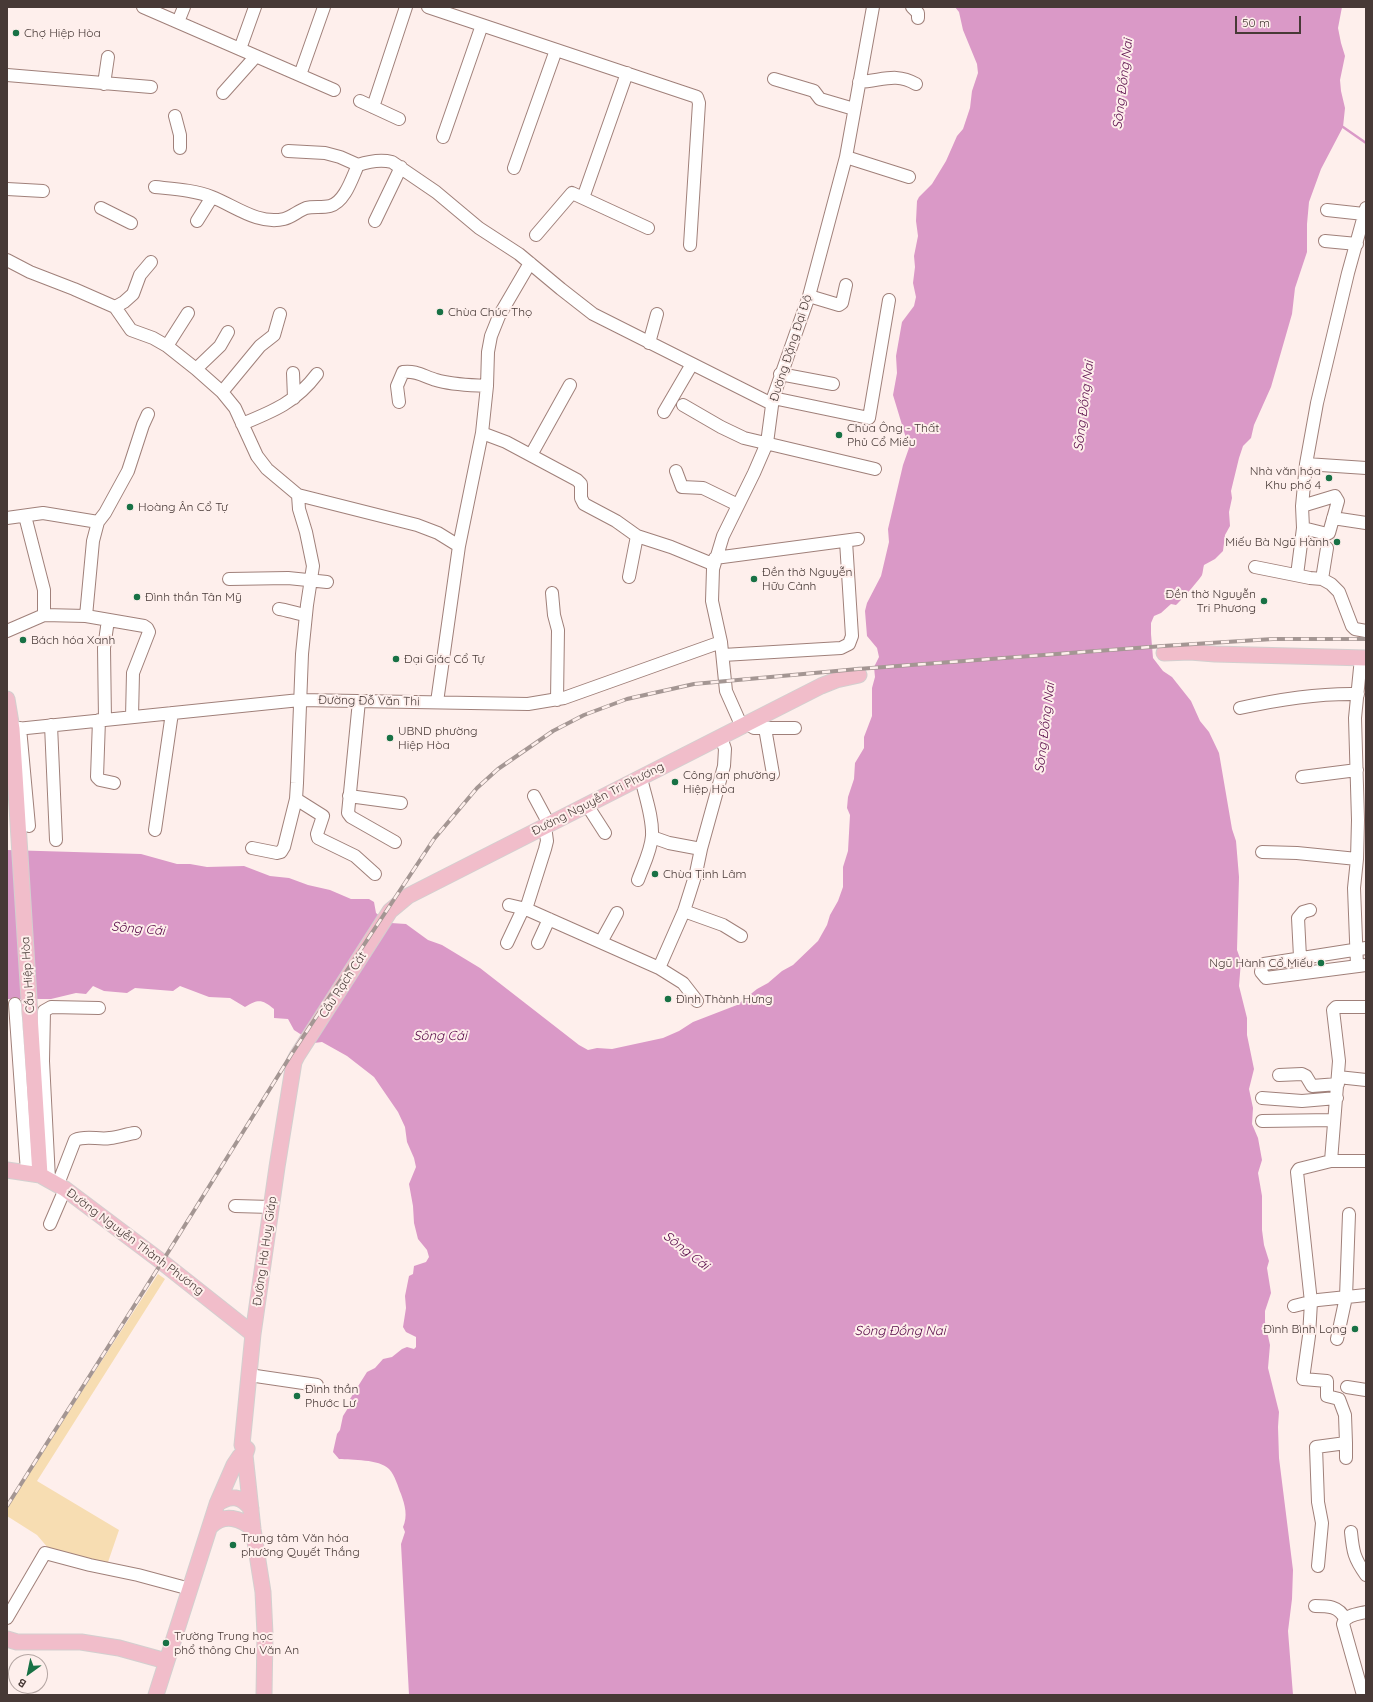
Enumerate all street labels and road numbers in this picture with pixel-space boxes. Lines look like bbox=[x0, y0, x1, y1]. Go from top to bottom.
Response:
street label: Đường Đặng Đại Độ bbox=[767, 293, 815, 403]
street label: Đường Đỗ Văn Thi bbox=[318, 693, 420, 709]
street label: Đường Nguyễn Tri Phương bbox=[529, 759, 667, 839]
street label: Cầu Hiệp Hòa bbox=[18, 936, 38, 1014]
street label: Cầu Rạch Cát bbox=[316, 949, 370, 1021]
street label: Đường Nguyễn Thành Phương bbox=[64, 1186, 206, 1298]
street label: Đường Hà Huy Giáp bbox=[250, 1195, 280, 1307]

